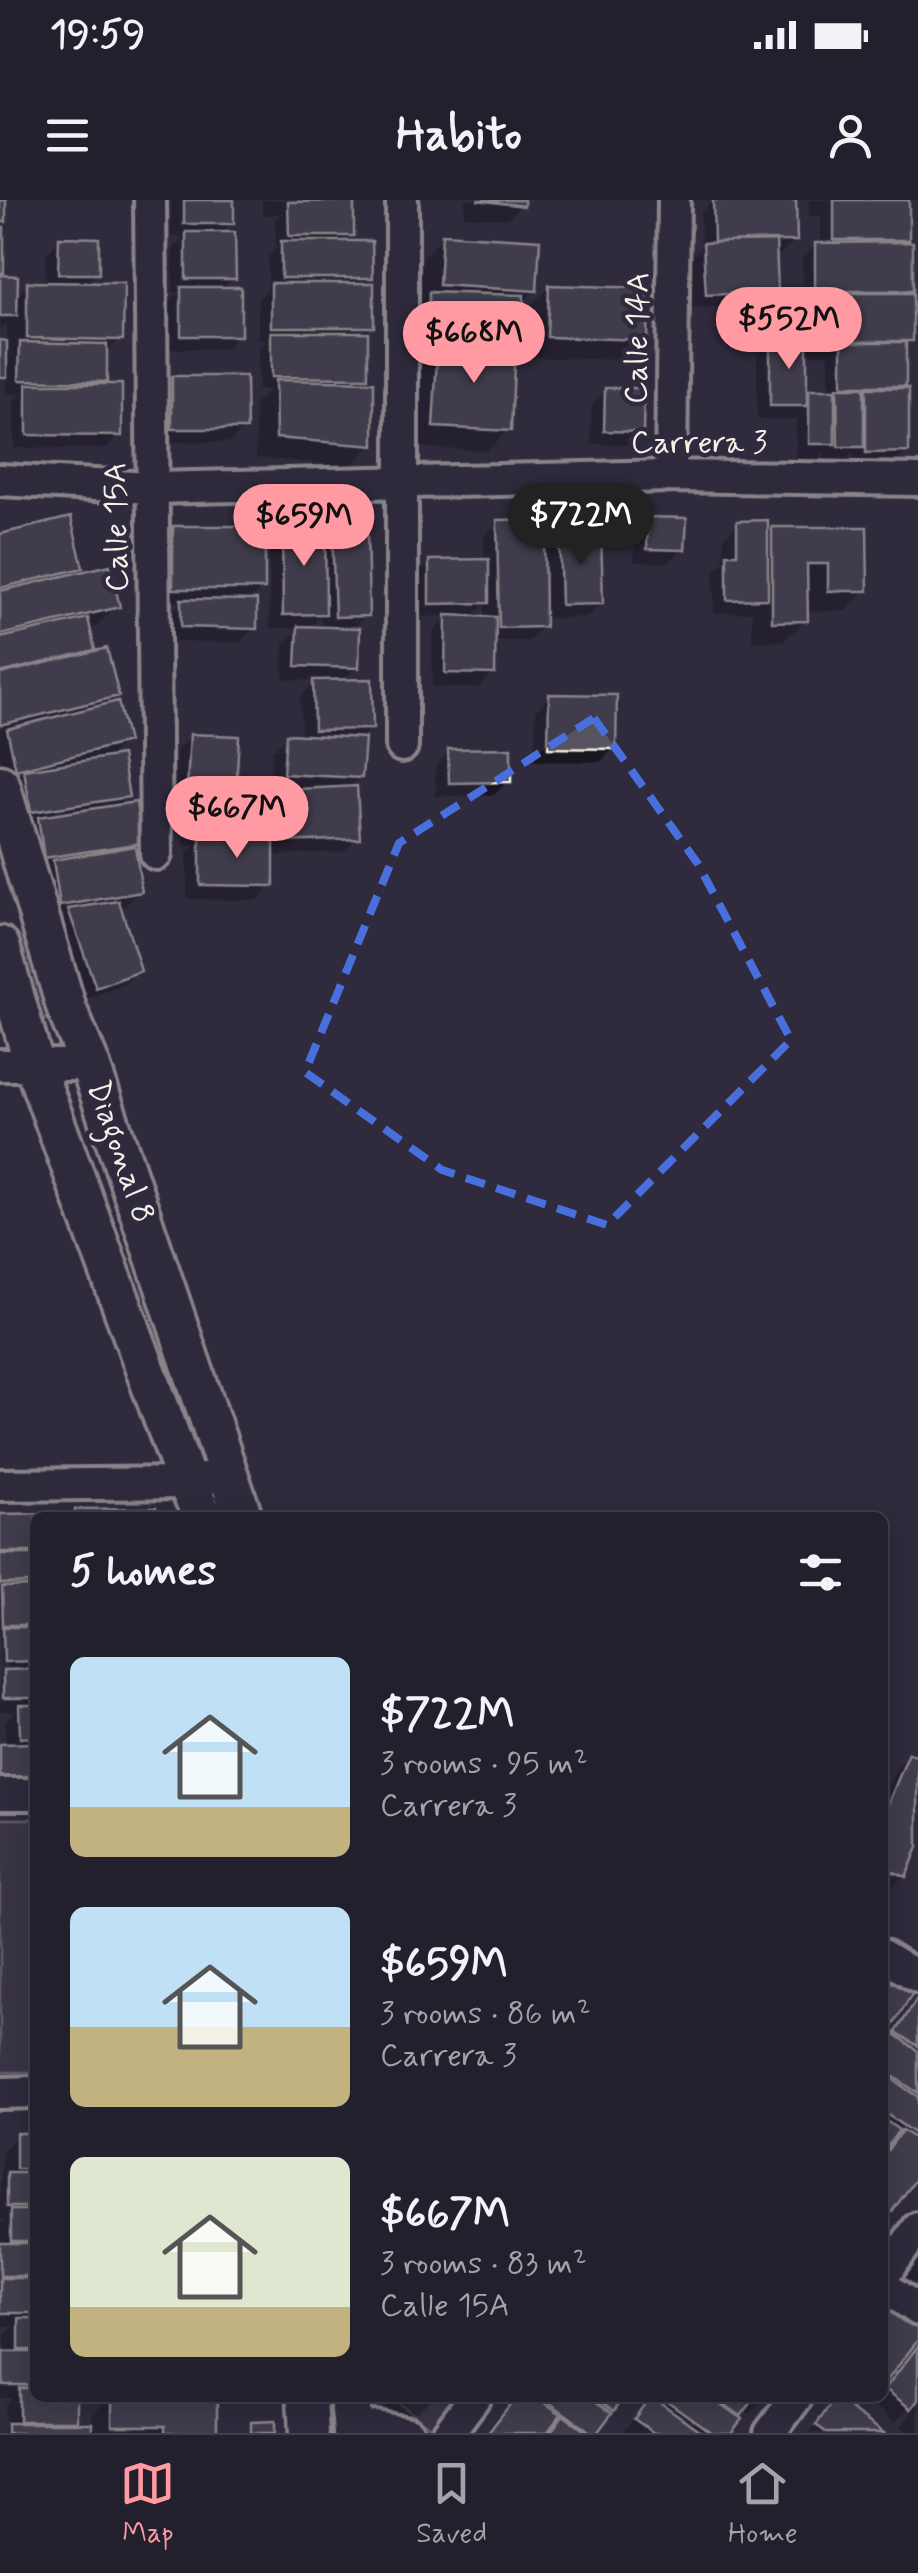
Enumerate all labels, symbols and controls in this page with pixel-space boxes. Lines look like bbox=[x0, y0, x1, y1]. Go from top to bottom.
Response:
text: 19:59 bbox=[50, 11, 145, 60]
text: Habito bbox=[396, 106, 522, 165]
icon: menu bbox=[40, 108, 95, 163]
icon: person bbox=[823, 108, 878, 163]
street label: Calle 14A bbox=[616, 272, 660, 404]
pin: $552M bbox=[719, 287, 859, 372]
text: $552M bbox=[738, 298, 840, 340]
pin: $668M bbox=[404, 301, 544, 386]
text: $668M bbox=[425, 312, 523, 354]
street label: Carrera 3 bbox=[631, 422, 767, 464]
street label: Calle 15A bbox=[95, 462, 139, 592]
pin: $722M bbox=[511, 483, 651, 568]
pin: $659M bbox=[234, 484, 374, 569]
text: $722M bbox=[530, 494, 632, 536]
text: $659M bbox=[255, 495, 353, 537]
pin: $667M bbox=[167, 776, 307, 861]
text: $667M bbox=[188, 787, 286, 829]
street label: Diagonal 8 bbox=[73, 1075, 164, 1230]
text: 5 homes bbox=[70, 1545, 216, 1600]
icon: filters bbox=[793, 1545, 848, 1600]
text: $722M bbox=[380, 1688, 514, 1743]
icon: home bbox=[150, 1697, 270, 1817]
text: 3 rooms · 95 m² bbox=[380, 1743, 588, 1785]
text: Carrera 3 bbox=[380, 1785, 517, 1827]
text: $659M bbox=[380, 1938, 508, 1993]
icon: home bbox=[150, 1947, 270, 2067]
text: 3 rooms · 86 m² bbox=[380, 1993, 591, 2035]
text: Carrera 3 bbox=[380, 2035, 517, 2077]
text: $667M bbox=[380, 2188, 510, 2243]
icon: home bbox=[150, 2197, 270, 2317]
text: 3 rooms · 83 m² bbox=[380, 2243, 587, 2285]
text: Calle 15A bbox=[380, 2285, 510, 2327]
tab: Map bbox=[120, 2456, 175, 2553]
tab: Saved bbox=[416, 2456, 487, 2553]
tab: Home bbox=[728, 2456, 798, 2553]

